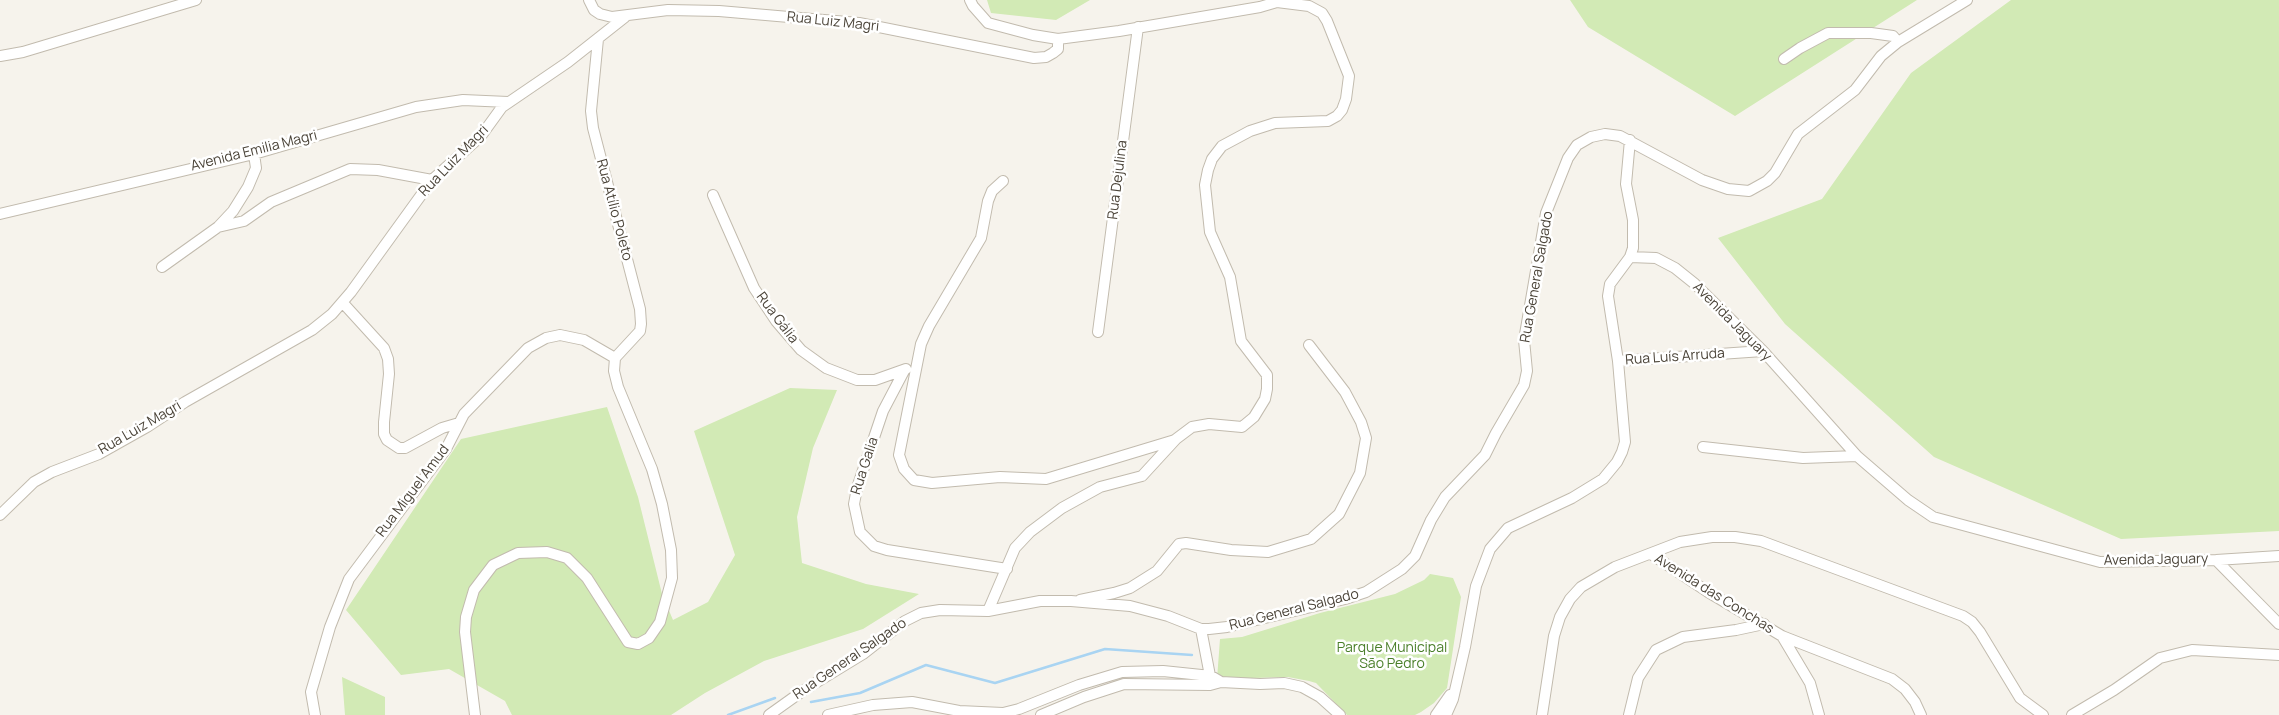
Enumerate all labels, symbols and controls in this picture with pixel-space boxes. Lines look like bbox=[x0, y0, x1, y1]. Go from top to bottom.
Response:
street label: Rua Luiz Magri bbox=[786, 9, 880, 35]
street label: Rua Luiz Magri bbox=[416, 122, 492, 200]
street label: Avenida Emilia Magri bbox=[189, 127, 319, 175]
street label: Rua Dejulina bbox=[1105, 139, 1131, 221]
street label: Rua Atílio Poleto bbox=[592, 157, 636, 263]
street label: Rua General Salgado bbox=[1517, 210, 1557, 344]
street label: Avenida Jaguary bbox=[1689, 279, 1775, 365]
street label: Rua Gália bbox=[752, 289, 802, 347]
street label: Rua Luís Arruda bbox=[1625, 345, 1725, 369]
street label: Rua Luiz Magri bbox=[96, 398, 184, 458]
street label: Rua Galia bbox=[848, 435, 882, 497]
street label: Rua Miguel Amud bbox=[373, 442, 453, 540]
street label: Avenida das Conchas bbox=[1651, 550, 1777, 638]
street label: Avenida Jaguary bbox=[2104, 551, 2208, 569]
street label: Rua General Salgado bbox=[1227, 586, 1361, 634]
street label: Rua General Salgado bbox=[790, 615, 910, 703]
park label: Parque Municipal São Pedro bbox=[1337, 640, 1447, 672]

